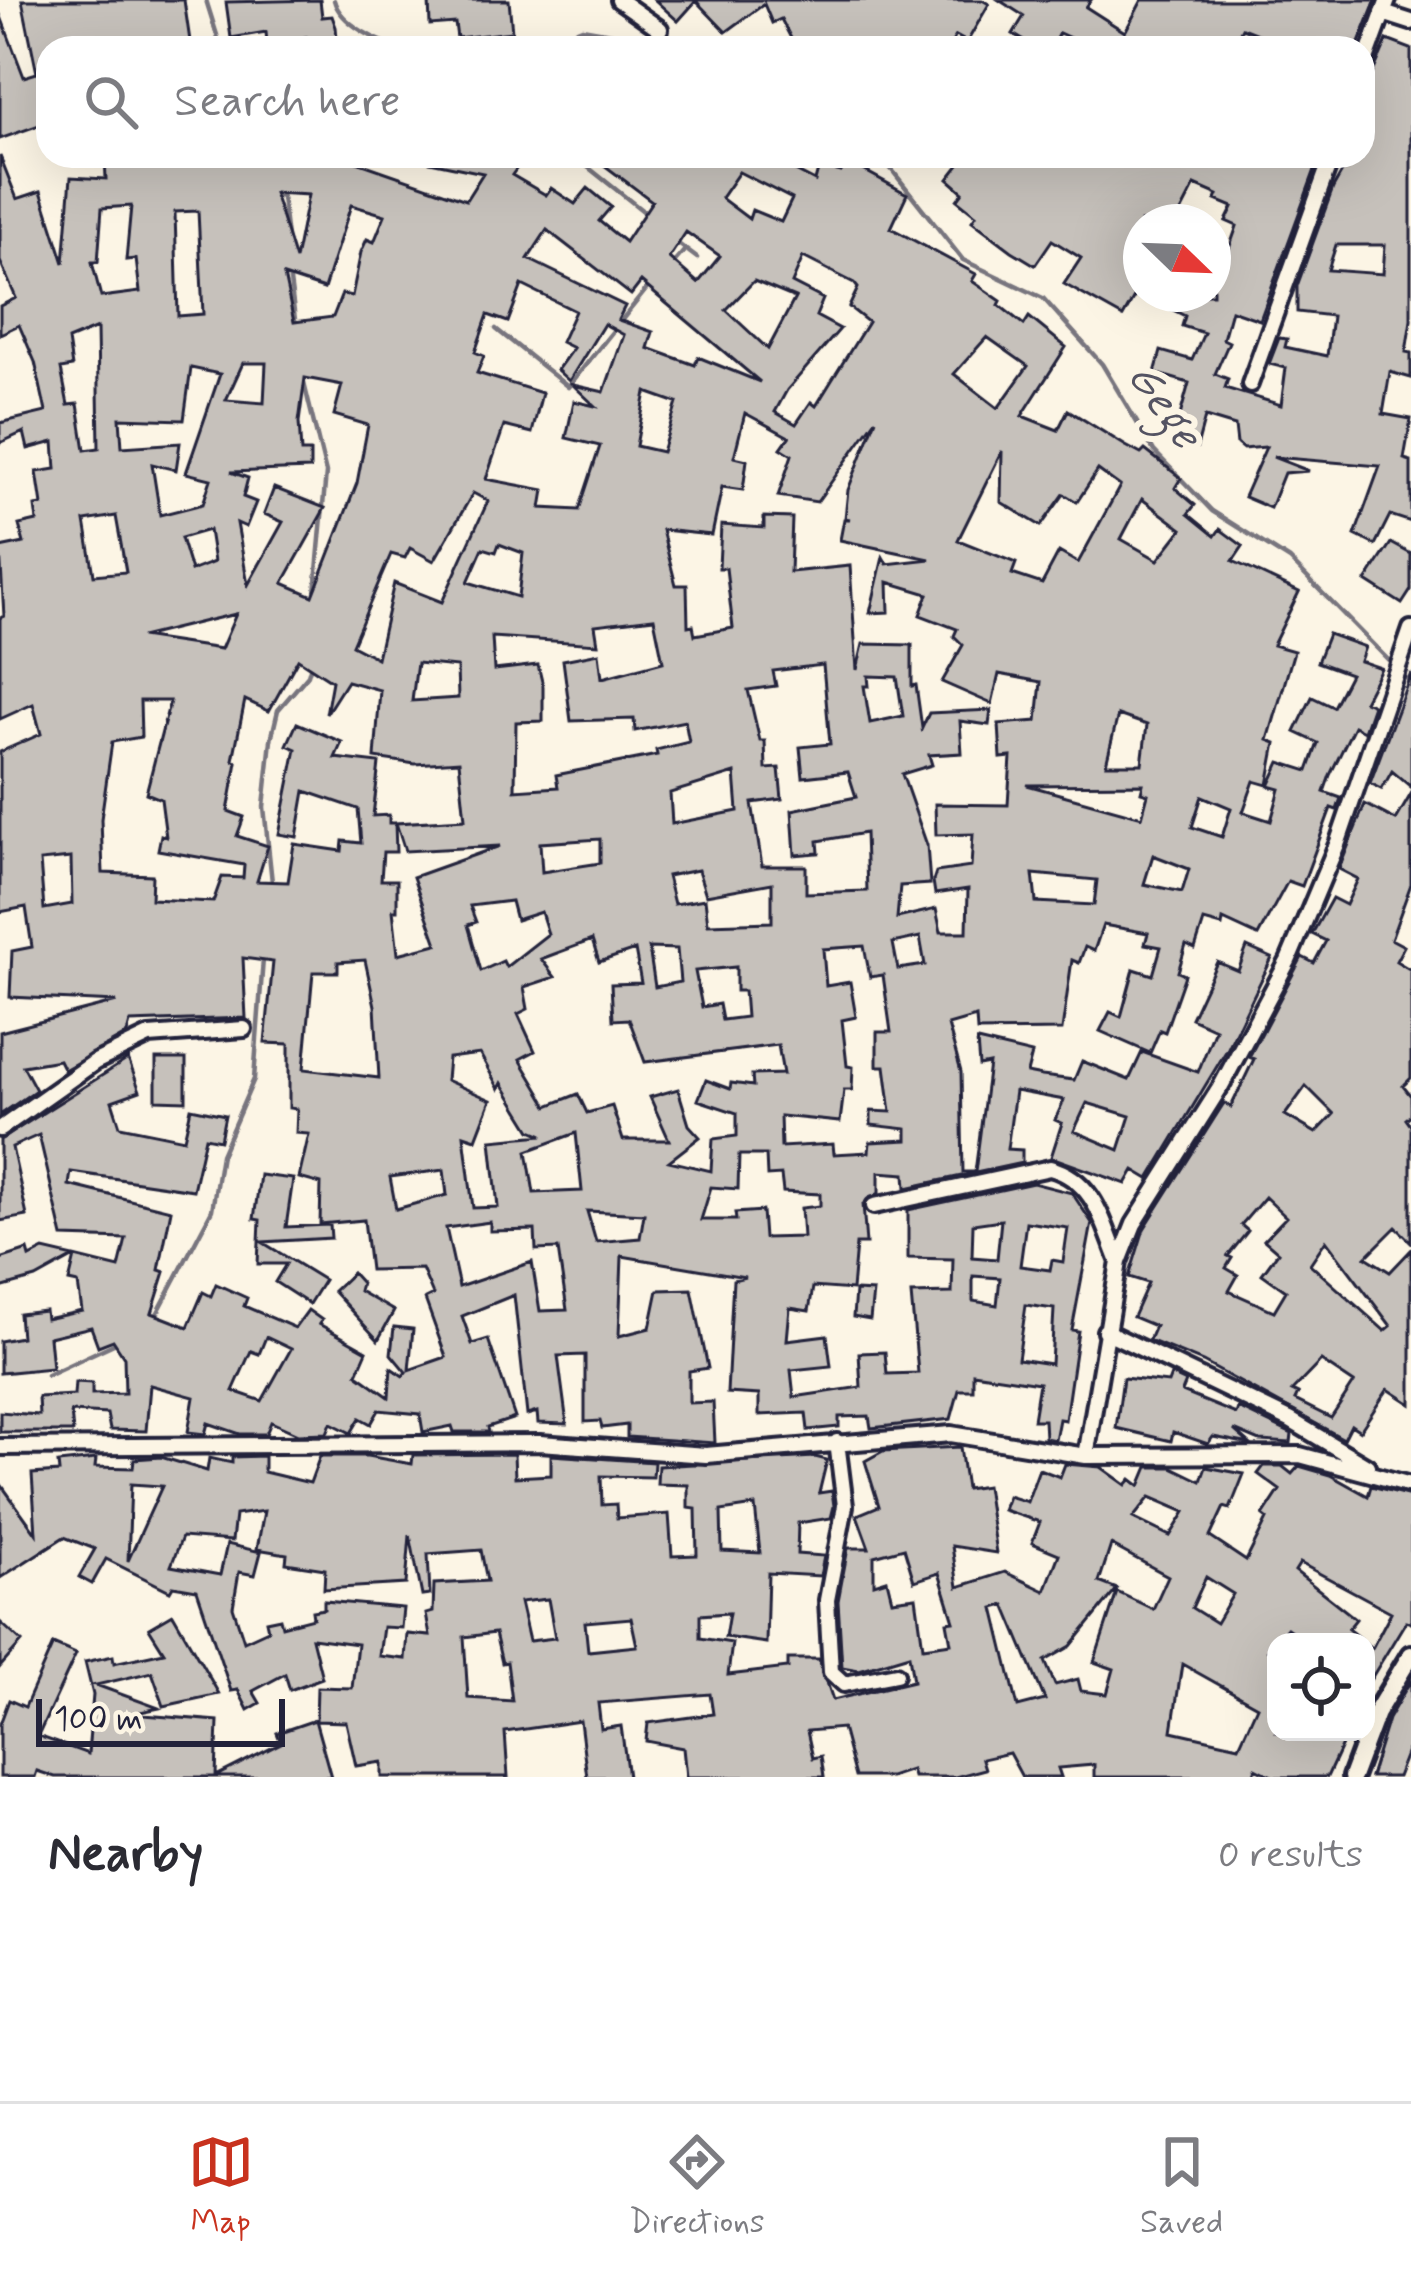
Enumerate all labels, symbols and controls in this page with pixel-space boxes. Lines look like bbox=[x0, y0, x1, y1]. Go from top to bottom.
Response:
search box bbox=[36, 36, 1375, 168]
icon: search bbox=[78, 69, 144, 135]
text: Search here bbox=[174, 73, 401, 132]
north arrow bbox=[1123, 204, 1231, 312]
water label: Gege bbox=[1108, 351, 1216, 466]
map controls bbox=[1267, 1633, 1375, 1741]
button: locate bbox=[1267, 1633, 1375, 1741]
scale bar bbox=[36, 1693, 285, 1746]
text: 100 m bbox=[54, 1698, 143, 1742]
text: Nearby bbox=[48, 1822, 203, 1888]
text: 0 results bbox=[1218, 1830, 1363, 1881]
tab: Map bbox=[188, 2129, 254, 2245]
tab: Directions bbox=[629, 2129, 765, 2245]
tab: Saved bbox=[1140, 2129, 1223, 2245]

